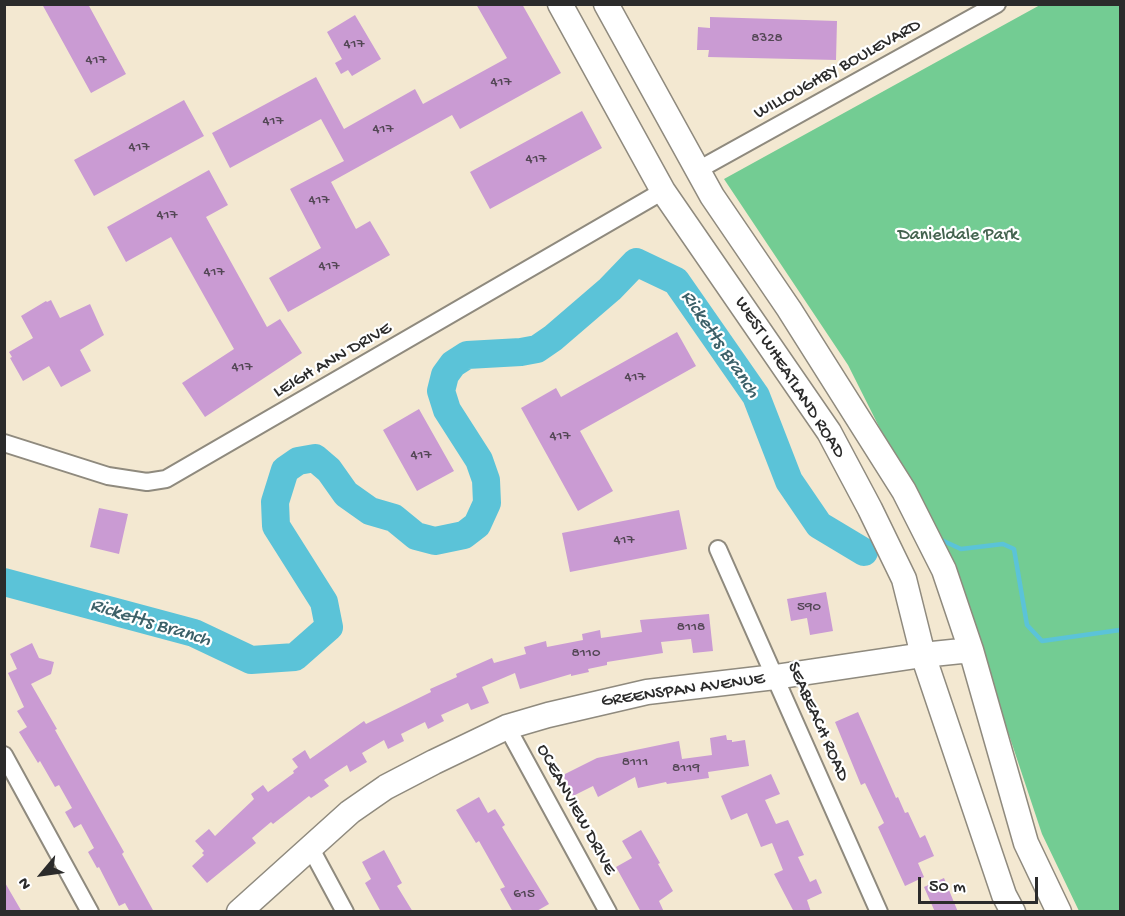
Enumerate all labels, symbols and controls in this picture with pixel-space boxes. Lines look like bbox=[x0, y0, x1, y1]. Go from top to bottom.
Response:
street label: WILLOUGHBY BOULEVARD bbox=[751, 15, 925, 125]
house number: 8328 bbox=[751, 30, 783, 48]
house number: 417 bbox=[344, 36, 364, 54]
house number: 417 bbox=[86, 52, 106, 70]
house number: 417 bbox=[491, 74, 511, 92]
house number: 417 bbox=[263, 113, 283, 131]
house number: 417 bbox=[373, 121, 393, 139]
house number: 417 bbox=[129, 139, 149, 157]
house number: 417 bbox=[526, 151, 546, 169]
house number: 417 bbox=[309, 192, 329, 210]
house number: 417 bbox=[157, 207, 177, 225]
park label: Danieldale Park bbox=[898, 225, 1018, 247]
house number: 417 bbox=[319, 258, 339, 276]
house number: 417 bbox=[204, 264, 224, 282]
water label: Ricketts Branch bbox=[674, 287, 764, 403]
street label: WEST WHEATLAND ROAD bbox=[729, 293, 849, 463]
street label: LEIGH ANN DRIVE bbox=[270, 318, 396, 404]
house number: 417 bbox=[232, 359, 252, 377]
house number: 417 bbox=[625, 369, 645, 387]
house number: 417 bbox=[550, 428, 570, 446]
house number: 417 bbox=[411, 447, 431, 465]
house number: 417 bbox=[614, 532, 634, 550]
water label: Ricketts Branch bbox=[87, 594, 213, 654]
house number: 590 bbox=[797, 599, 821, 617]
house number: 8118 bbox=[677, 619, 705, 637]
house number: 8110 bbox=[572, 645, 600, 663]
street label: SEABEACH ROAD bbox=[781, 659, 853, 785]
street label: GREENSPAN AVENUE bbox=[600, 669, 766, 713]
street label: OCEANVIEW DRIVE bbox=[530, 741, 620, 879]
house number: 8111 bbox=[622, 754, 648, 772]
house number: 8119 bbox=[672, 760, 700, 778]
north arrow bbox=[12, 844, 72, 904]
scale bar bbox=[921, 865, 1041, 903]
text: N bbox=[15, 874, 37, 892]
text: 50 m bbox=[929, 877, 966, 898]
house number: 615 bbox=[513, 886, 535, 904]

